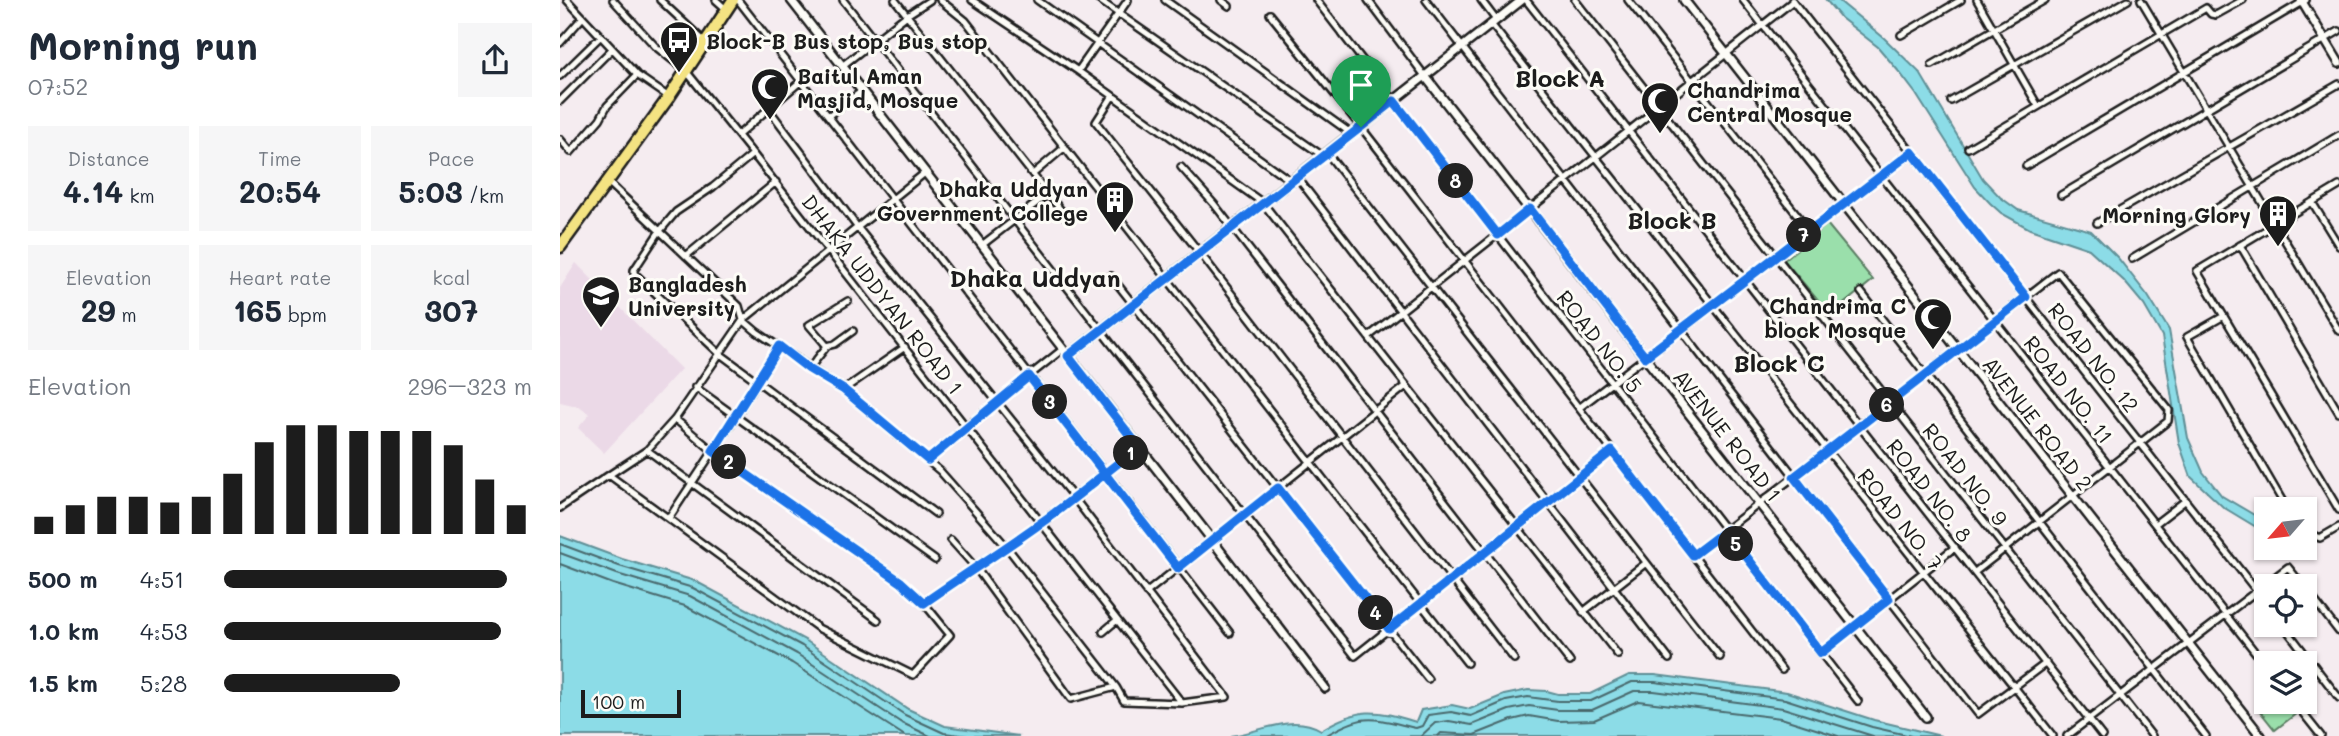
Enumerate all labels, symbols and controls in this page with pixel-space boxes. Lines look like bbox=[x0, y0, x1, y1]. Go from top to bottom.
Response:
bus stop icon: Block-B Bus stop, Bus stop bbox=[658, 19, 700, 74]
text: Morning run bbox=[28, 20, 258, 70]
button: share bbox=[458, 23, 532, 97]
place label: Block-B Bus stop, Bus stop bbox=[706, 27, 987, 54]
pin bbox=[1331, 55, 1391, 127]
place label: Baitul Aman Masjid, Mosque bbox=[797, 62, 958, 113]
district label: Block A bbox=[1515, 62, 1605, 93]
mosque icon: Baitul Aman Masjid, Mosque bbox=[749, 66, 791, 121]
icon: arrive bbox=[1342, 66, 1380, 104]
text: 07:52 bbox=[28, 71, 88, 101]
place label: Chandrima Central Mosque bbox=[1687, 76, 1852, 127]
mosque icon: Chandrima Central Mosque bbox=[1639, 80, 1681, 135]
text: Distance bbox=[68, 146, 150, 171]
text: Time bbox=[258, 146, 302, 171]
text: Pace bbox=[428, 146, 475, 171]
pin: 8 bbox=[1438, 164, 1474, 198]
text: 8 bbox=[1450, 168, 1461, 193]
text: 4.14 bbox=[63, 171, 123, 211]
text: 20:54 bbox=[239, 171, 321, 211]
text: 5:03 bbox=[399, 171, 463, 211]
place label: Dhaka Uddyan Government College bbox=[877, 175, 1088, 226]
building icon: Dhaka Uddyan Government College bbox=[1094, 179, 1136, 234]
text: km bbox=[123, 183, 155, 208]
text: /km bbox=[463, 183, 504, 208]
street label: DHAKA UDDYAN ROAD 1 bbox=[796, 189, 970, 399]
building icon: Morning Glory bbox=[2257, 193, 2299, 248]
place label: Morning Glory bbox=[2102, 201, 2251, 229]
district label: Block B bbox=[1627, 204, 1717, 235]
pin: 7 bbox=[1786, 218, 1822, 252]
text: 7 bbox=[1798, 222, 1809, 247]
district label: Dhaka Uddyan bbox=[950, 262, 1121, 293]
text: Elevation bbox=[66, 265, 151, 290]
text: Heart rate bbox=[229, 265, 331, 290]
text: kcal bbox=[432, 265, 470, 290]
place label: Bangladesh University bbox=[628, 270, 747, 322]
school or university icon: Bangladesh University bbox=[580, 274, 622, 329]
street label: ROAD NO. 5 bbox=[1551, 284, 1649, 398]
text: 29 bbox=[81, 290, 115, 330]
text: 165 bbox=[233, 290, 282, 330]
text: 307 bbox=[424, 290, 478, 330]
place label: Chandrima C block Mosque bbox=[1764, 292, 1906, 343]
mosque icon: Chandrima C block Mosque bbox=[1912, 296, 1954, 351]
street label: ROAD NO. 12 bbox=[2043, 297, 2145, 417]
text: m bbox=[115, 302, 137, 327]
text: bpm bbox=[282, 302, 327, 327]
street label: ROAD NO. 11 bbox=[2018, 330, 2120, 448]
district label: Block C bbox=[1734, 347, 1825, 378]
street label: AVENUE ROAD 2 bbox=[1977, 351, 2099, 495]
street label: AVENUE ROAD 1 bbox=[1668, 364, 1788, 506]
text: Elevation bbox=[28, 371, 131, 401]
text: 296–323 m bbox=[407, 371, 532, 401]
pin: 3 bbox=[1032, 384, 1068, 420]
pin: 6 bbox=[1870, 388, 1904, 422]
text: 3 bbox=[1044, 389, 1055, 414]
text: 6 bbox=[1881, 392, 1892, 417]
street label: ROAD NO. 9 bbox=[1917, 417, 2015, 531]
street label: ROAD NO. 8 bbox=[1881, 433, 1979, 547]
pin: 1 bbox=[1114, 435, 1148, 470]
text: 1 bbox=[1126, 440, 1135, 465]
pin: 2 bbox=[712, 444, 746, 480]
text: 2 bbox=[723, 449, 734, 474]
street label: ROAD NO. 7 bbox=[1853, 462, 1949, 576]
north arrow bbox=[2254, 497, 2317, 560]
map controls bbox=[2254, 497, 2317, 714]
pin: 5 bbox=[1718, 526, 1754, 562]
text: 5 bbox=[1730, 531, 1741, 556]
text: 500 m bbox=[28, 564, 98, 594]
text: 4:51 bbox=[140, 564, 184, 594]
button: locate bbox=[2254, 574, 2317, 637]
pin: 4 bbox=[1358, 596, 1394, 630]
text: 4 bbox=[1369, 600, 1382, 625]
text: 1.0 km bbox=[28, 616, 99, 646]
text: 4:53 bbox=[140, 616, 188, 646]
button: layers bbox=[2254, 651, 2317, 714]
text: 1.5 km bbox=[28, 668, 98, 698]
text: 5:28 bbox=[140, 668, 187, 698]
scale bar bbox=[581, 687, 681, 719]
text: 100 m bbox=[592, 689, 645, 714]

